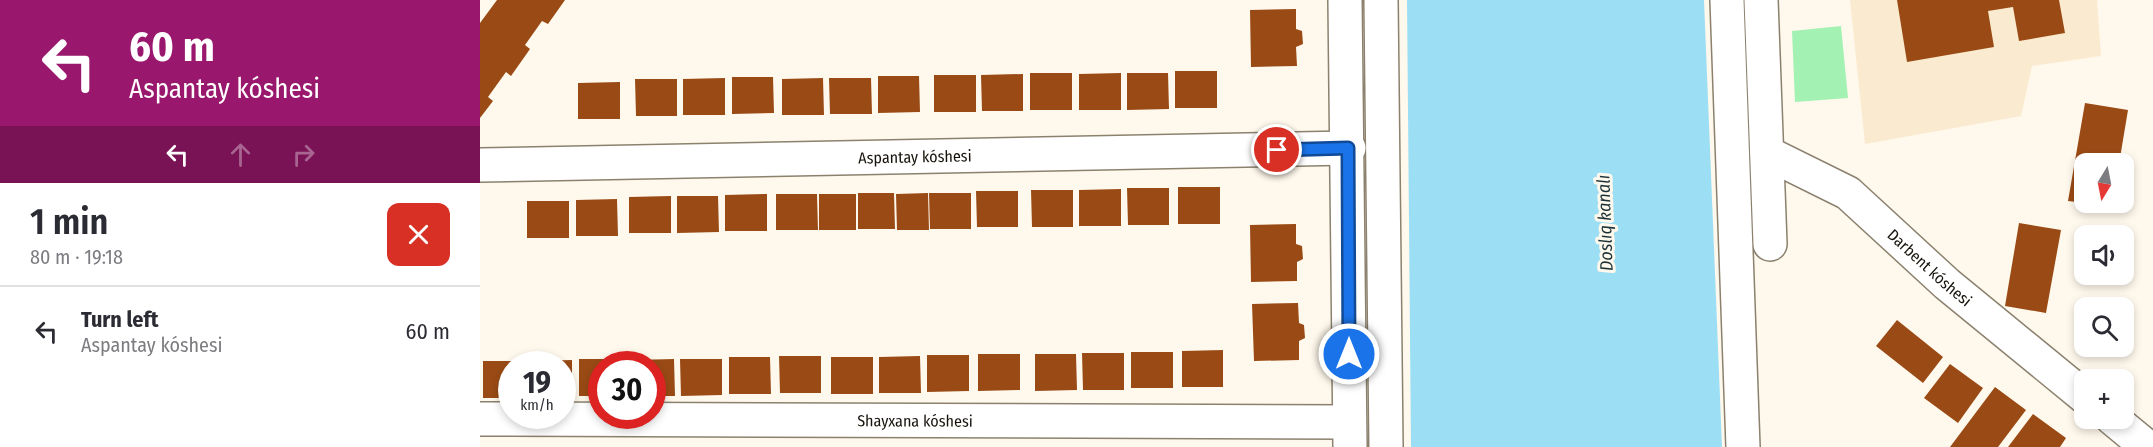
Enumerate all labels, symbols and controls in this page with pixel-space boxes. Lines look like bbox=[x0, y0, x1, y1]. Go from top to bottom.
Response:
text: 60 m bbox=[129, 22, 215, 72]
icon: left bbox=[30, 24, 108, 102]
text: Aspantay kóshesi bbox=[129, 73, 320, 105]
pin bbox=[1251, 124, 1302, 175]
icon: arrive bbox=[1260, 133, 1293, 166]
icon: left bbox=[161, 138, 194, 171]
icon: ahead bbox=[224, 138, 257, 171]
icon: right bbox=[287, 138, 320, 171]
street label: Aspantay kóshesi bbox=[858, 146, 972, 168]
north arrow bbox=[2074, 153, 2134, 213]
map controls bbox=[2074, 153, 2134, 429]
water label: Doslıq kanalı bbox=[1592, 174, 1618, 272]
text: 1 min bbox=[30, 200, 108, 244]
button: close bbox=[387, 203, 450, 266]
street label: Darbent kóshesi bbox=[1884, 225, 1975, 310]
button: sound bbox=[2074, 225, 2134, 285]
text: 80 m · 19:18 bbox=[30, 245, 123, 269]
button: search bbox=[2074, 297, 2134, 357]
text: Turn left bbox=[81, 306, 159, 333]
icon: left bbox=[30, 315, 63, 348]
text: 60 m bbox=[406, 318, 450, 345]
position arrow bbox=[1317, 322, 1381, 386]
text: Aspantay kóshesi bbox=[81, 333, 223, 357]
speed limit sign: 30 bbox=[588, 351, 666, 429]
text: 19 bbox=[523, 365, 551, 401]
button: + bbox=[2074, 369, 2134, 429]
text: km/h bbox=[520, 396, 554, 414]
street label: Shayxana kóshesi bbox=[857, 411, 973, 431]

